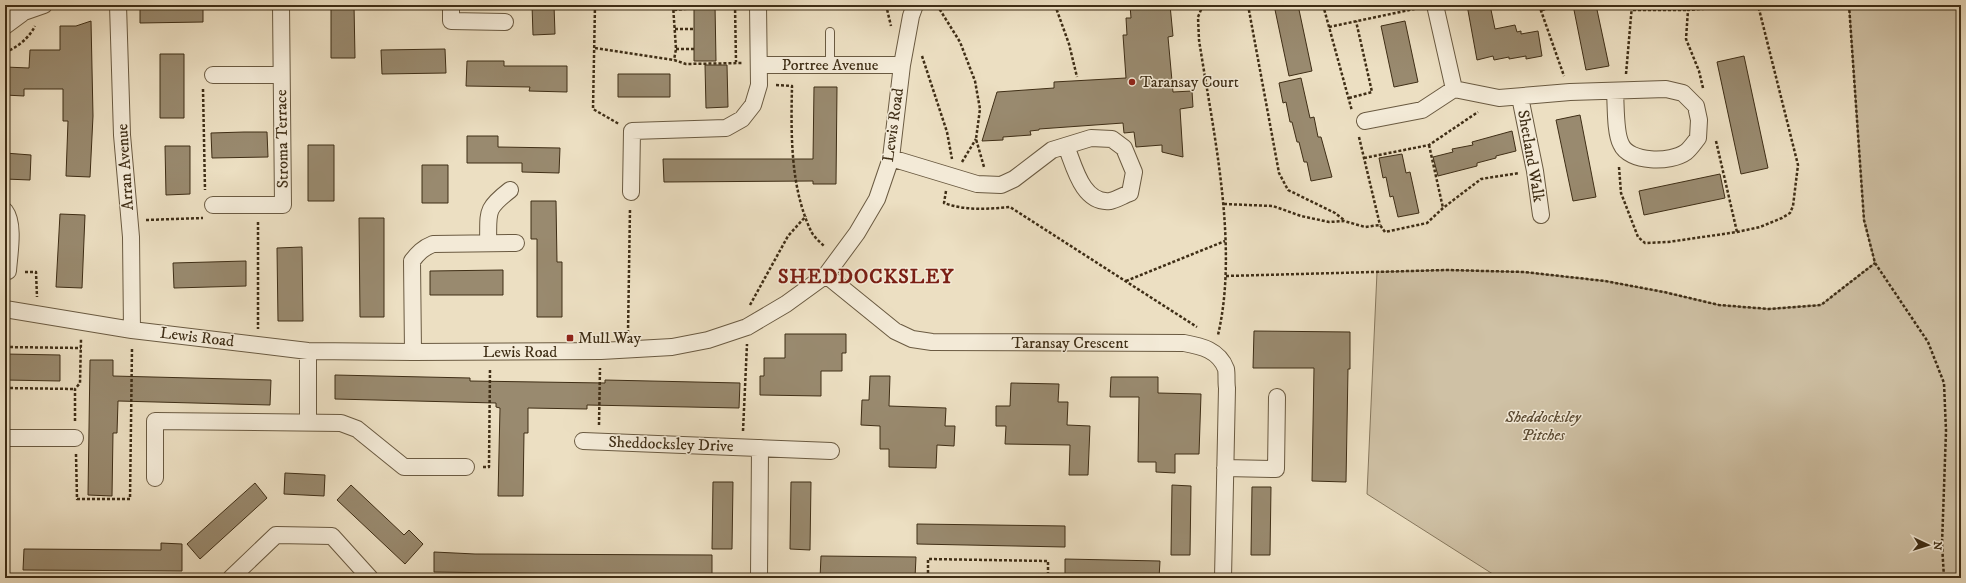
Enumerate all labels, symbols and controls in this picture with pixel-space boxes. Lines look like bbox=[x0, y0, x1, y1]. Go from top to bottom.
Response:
street label: Portree Avenue bbox=[782, 55, 879, 75]
place label: Taransay Court bbox=[1140, 72, 1239, 92]
marker: Taransay Court bbox=[1127, 77, 1137, 87]
street label: Lewis Road bbox=[878, 87, 908, 163]
street label: Stroma Terrace bbox=[271, 89, 293, 189]
street label: Shetland Walk bbox=[1513, 108, 1549, 204]
street label: Arran Avenue bbox=[112, 123, 138, 211]
district label: SHEDDOCKSLEY bbox=[778, 265, 954, 290]
street label: Lewis Road bbox=[159, 323, 235, 351]
place label: Mull Way bbox=[578, 328, 642, 348]
marker: Mull Way bbox=[565, 333, 575, 343]
street label: Taransay Crescent bbox=[1011, 333, 1129, 353]
street label: Lewis Road bbox=[483, 342, 557, 362]
park label: Sheddocksley Pitches bbox=[1504, 407, 1583, 445]
street label: Sheddocksley Drive bbox=[608, 432, 734, 456]
north arrow bbox=[1908, 525, 1948, 565]
text: N bbox=[1930, 541, 1944, 551]

